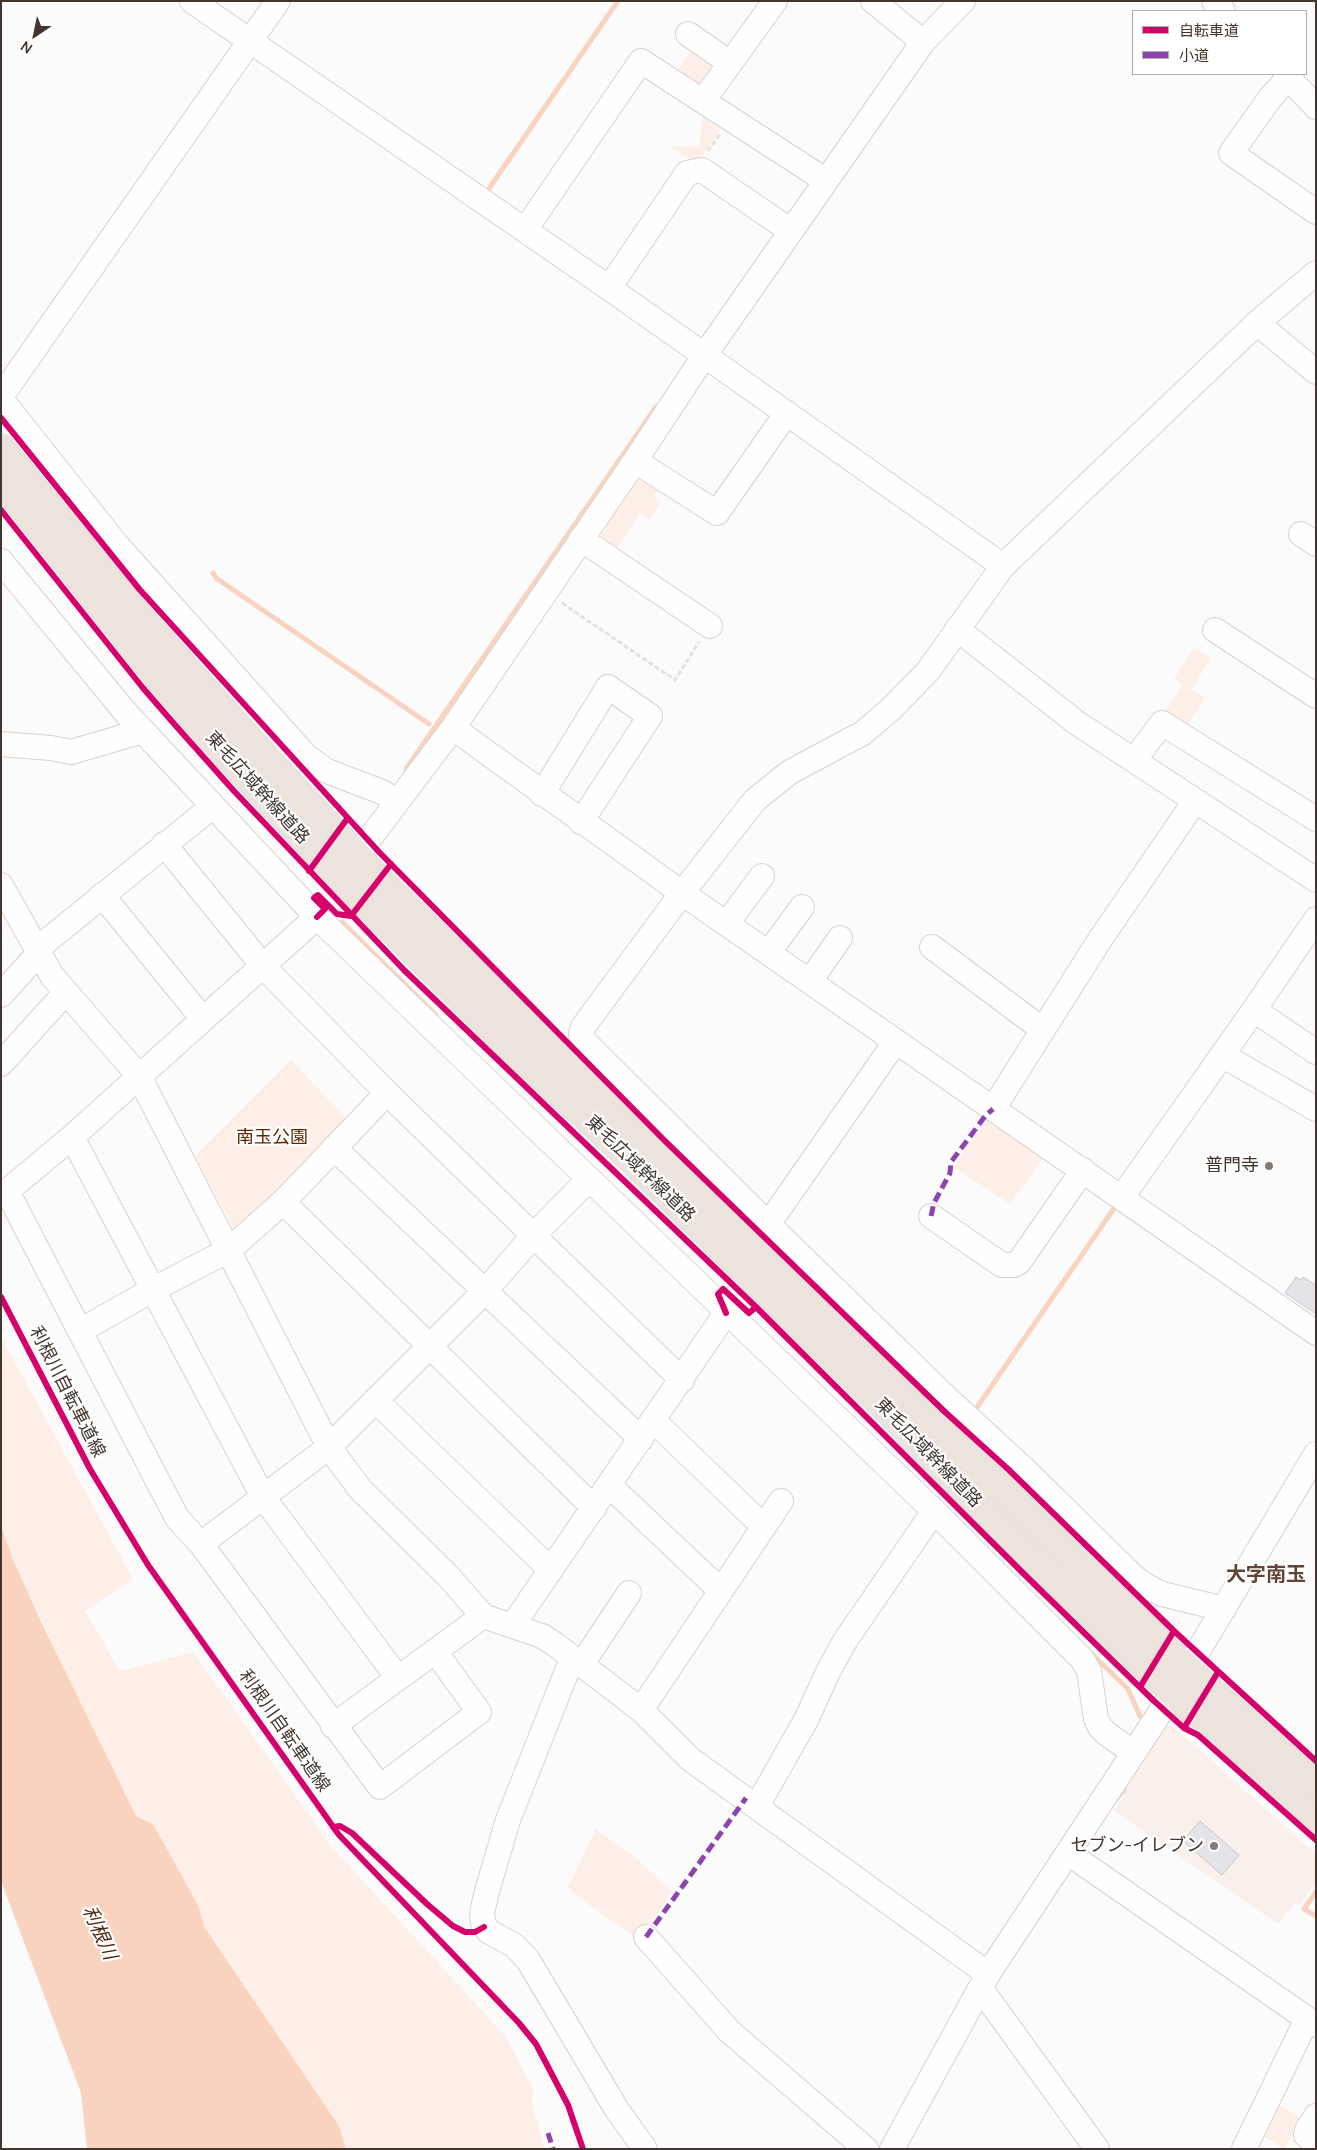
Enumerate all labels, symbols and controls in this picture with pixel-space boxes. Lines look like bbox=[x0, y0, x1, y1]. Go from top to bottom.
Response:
north arrow bbox=[10, 10, 60, 60]
legend bbox=[1132, 10, 1307, 75]
text: 自転車道 bbox=[1179, 20, 1239, 41]
text: N bbox=[17, 37, 36, 59]
text: 小道 bbox=[1179, 45, 1209, 66]
street label: 東毛広域幹線道路 bbox=[201, 727, 313, 849]
street label: 東毛広域幹線道路 bbox=[581, 1111, 699, 1227]
park label: 南玉公園 bbox=[236, 1127, 308, 1149]
place label: 普門寺 bbox=[1205, 1155, 1259, 1177]
marker: 普門寺 bbox=[1263, 1160, 1275, 1172]
street label: 利根川自転車道線 bbox=[25, 1323, 109, 1461]
street label: 東毛広域幹線道路 bbox=[870, 1394, 986, 1512]
district label: 大字南玉 bbox=[1226, 1563, 1306, 1587]
street label: 利根川自転車道線 bbox=[234, 1666, 334, 1796]
place label: セブン-イレブン bbox=[1070, 1835, 1204, 1857]
marker: セブン-イレブン bbox=[1208, 1840, 1220, 1852]
water label: 利根川 bbox=[77, 1902, 121, 1964]

